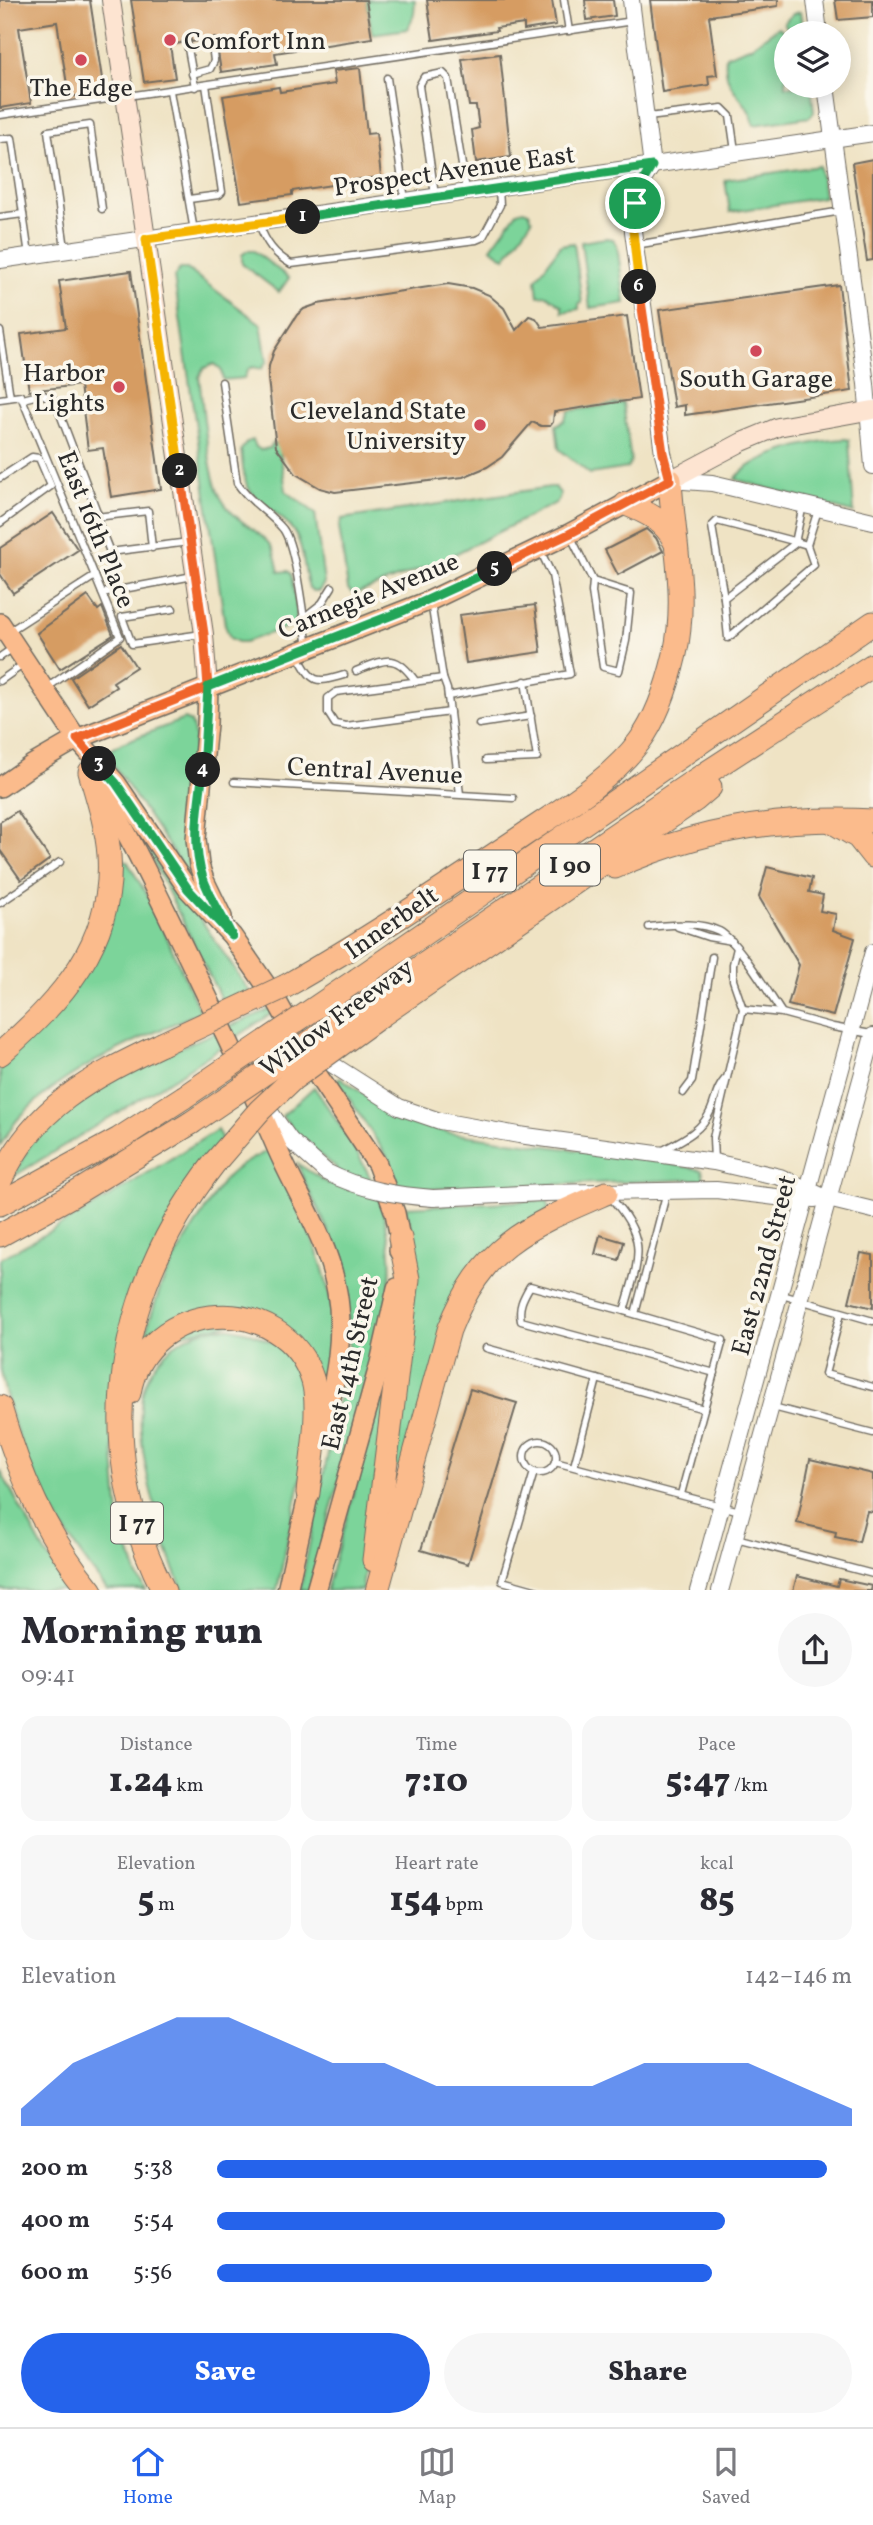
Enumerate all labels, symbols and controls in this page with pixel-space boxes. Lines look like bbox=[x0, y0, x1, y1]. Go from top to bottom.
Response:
map controls bbox=[774, 21, 851, 98]
button: layers bbox=[774, 21, 851, 98]
place label: Comfort Inn bbox=[184, 24, 326, 60]
marker: Comfort Inn bbox=[162, 32, 178, 48]
marker: The Edge bbox=[73, 52, 89, 68]
place label: The Edge bbox=[29, 71, 133, 107]
street label: Prospect Avenue East bbox=[331, 137, 577, 207]
pin bbox=[605, 173, 665, 233]
icon: arrive bbox=[616, 184, 654, 222]
pin: 1 bbox=[286, 200, 320, 234]
text: 1 bbox=[299, 203, 306, 229]
pin: 6 bbox=[622, 270, 656, 304]
text: 6 bbox=[633, 273, 644, 299]
marker: South Garage bbox=[748, 343, 764, 359]
place label: Harbor Lights bbox=[23, 356, 105, 422]
place label: South Garage bbox=[679, 362, 833, 398]
marker: Harbor Lights bbox=[111, 379, 127, 395]
place label: Cleveland State University bbox=[290, 394, 466, 460]
marker: Cleveland State University bbox=[472, 417, 488, 433]
street label: East 16th Place bbox=[47, 446, 143, 614]
pin: 2 bbox=[162, 454, 198, 489]
text: 2 bbox=[175, 457, 184, 483]
street label: Carnegie Avenue bbox=[273, 544, 465, 650]
pin: 5 bbox=[477, 552, 512, 586]
text: 5 bbox=[490, 555, 499, 581]
pin: 3 bbox=[82, 746, 116, 782]
street label: Central Avenue bbox=[286, 749, 464, 795]
text: 3 bbox=[94, 750, 103, 776]
pin: 4 bbox=[186, 752, 220, 788]
text: 4 bbox=[197, 756, 208, 782]
road number: I 90 bbox=[540, 844, 600, 886]
road number: I 77 bbox=[464, 850, 516, 892]
street label: Innerbelt bbox=[338, 878, 446, 969]
street label: Willow Freeway bbox=[253, 950, 421, 1087]
street label: East 22nd Street bbox=[724, 1171, 806, 1360]
street label: East 14th Street bbox=[313, 1273, 388, 1454]
road number: I 77 bbox=[111, 1503, 163, 1544]
text: Morning run bbox=[21, 1607, 263, 1660]
button: share bbox=[778, 1613, 852, 1687]
text: 09:41 bbox=[21, 1660, 75, 1692]
text: Distance bbox=[120, 1732, 193, 1758]
text: Time bbox=[416, 1732, 457, 1758]
text: Pace bbox=[698, 1732, 736, 1758]
text: 1.24 bbox=[109, 1758, 173, 1806]
text: 7:10 bbox=[405, 1758, 468, 1806]
text: 5:47 bbox=[665, 1758, 730, 1806]
text: km bbox=[173, 1773, 204, 1799]
text: /km bbox=[730, 1773, 768, 1799]
text: Elevation bbox=[117, 1851, 196, 1877]
text: Heart rate bbox=[395, 1851, 478, 1877]
text: kcal bbox=[700, 1851, 734, 1877]
text: 5 bbox=[137, 1877, 154, 1925]
text: 154 bbox=[389, 1877, 442, 1925]
text: 85 bbox=[699, 1877, 735, 1925]
text: m bbox=[154, 1892, 175, 1918]
text: bpm bbox=[442, 1892, 484, 1918]
text: Elevation bbox=[21, 1961, 117, 1993]
text: 142–146 m bbox=[745, 1961, 852, 1993]
text: 200 m bbox=[21, 2153, 88, 2185]
text: 5:38 bbox=[133, 2153, 173, 2185]
text: 400 m bbox=[21, 2205, 90, 2237]
text: 5:54 bbox=[133, 2205, 174, 2237]
text: 600 m bbox=[21, 2257, 89, 2289]
text: 5:56 bbox=[133, 2257, 172, 2289]
button: Save bbox=[21, 2333, 430, 2413]
button: Share bbox=[444, 2333, 852, 2413]
tab: Home bbox=[123, 2443, 173, 2511]
tab: Map bbox=[418, 2443, 456, 2511]
tab: Saved bbox=[701, 2443, 750, 2511]

